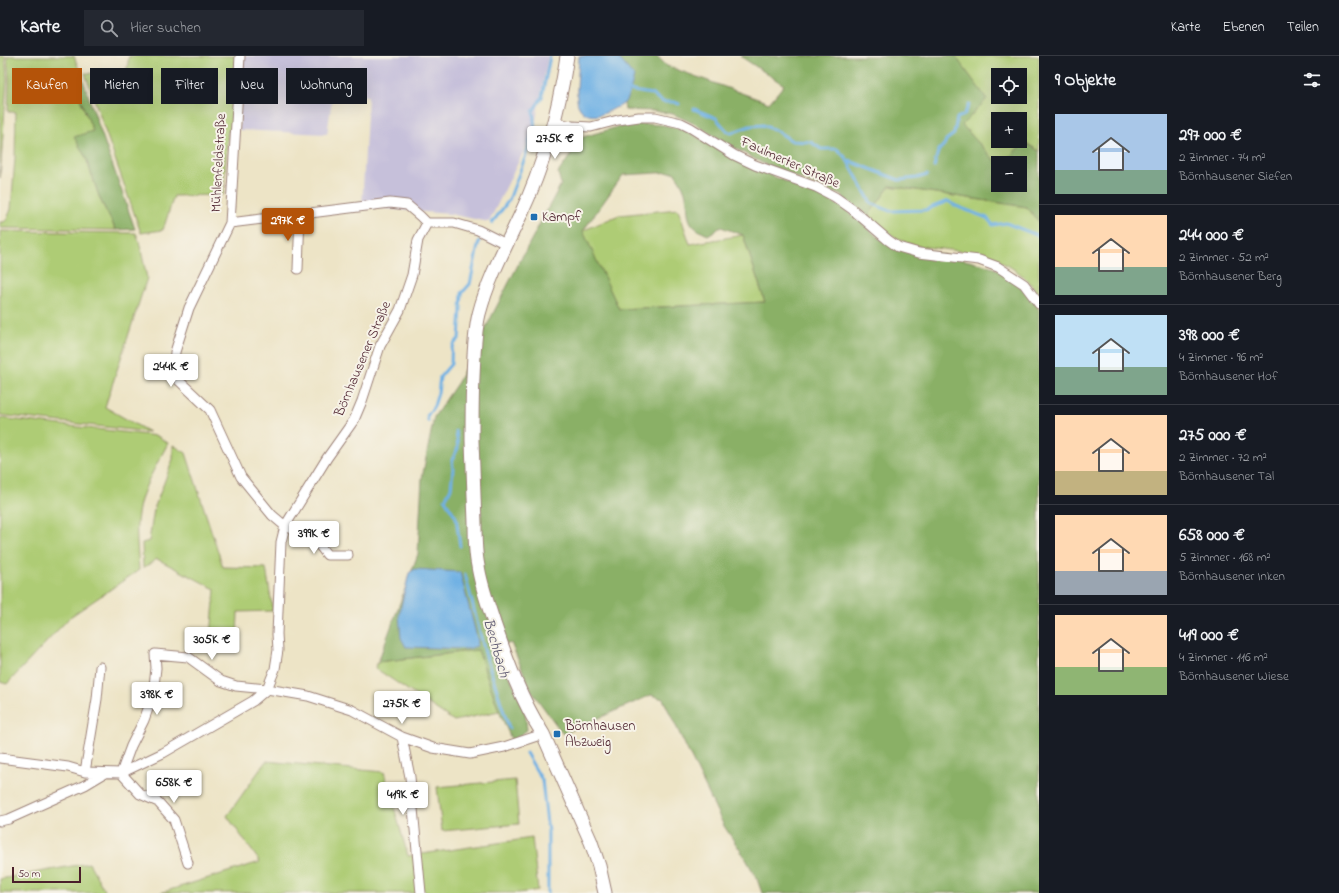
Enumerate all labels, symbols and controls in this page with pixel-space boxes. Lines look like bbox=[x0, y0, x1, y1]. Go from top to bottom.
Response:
search box bbox=[84, 10, 364, 46]
text: Karte bbox=[20, 14, 60, 41]
icon: search bbox=[98, 17, 120, 39]
text: Hier suchen bbox=[130, 17, 201, 39]
text: Karte bbox=[1171, 17, 1200, 38]
text: Ebenen bbox=[1222, 17, 1265, 38]
text: Teilen bbox=[1287, 17, 1319, 38]
chip: Kaufen bbox=[12, 68, 82, 104]
chip: Mieten bbox=[90, 68, 153, 104]
chip: Filter bbox=[161, 68, 218, 104]
chip: Neu bbox=[226, 68, 278, 104]
chip: Wohnung bbox=[286, 68, 367, 104]
map controls bbox=[991, 68, 1027, 192]
button: locate bbox=[991, 68, 1027, 104]
text: 9 Objekte bbox=[1055, 68, 1116, 93]
icon: filters bbox=[1301, 69, 1323, 91]
street label: Mühlenfeldstraße bbox=[206, 112, 232, 213]
button: + bbox=[991, 112, 1027, 148]
text: 297 000 € bbox=[1179, 123, 1242, 148]
pin: 275K € bbox=[522, 126, 588, 160]
text: 275K € bbox=[536, 129, 574, 148]
icon: home bbox=[1087, 130, 1135, 178]
street label: Faulmerter Straße bbox=[736, 131, 844, 195]
text: 2 Zimmer · 74 m² bbox=[1179, 148, 1266, 167]
button: − bbox=[991, 156, 1027, 192]
text: Börnhausener Siefen bbox=[1179, 167, 1292, 186]
place label: Kampf bbox=[542, 207, 582, 228]
pin: 297K € bbox=[255, 208, 321, 242]
text: 297K € bbox=[271, 211, 305, 230]
marker: Kampf bbox=[529, 212, 539, 222]
text: 244 000 € bbox=[1179, 223, 1244, 248]
icon: home bbox=[1087, 231, 1135, 279]
text: 2 Zimmer · 52 m² bbox=[1179, 248, 1269, 267]
text: Börnhausener Berg bbox=[1179, 267, 1282, 286]
street label: Börnhausener Straße bbox=[329, 297, 397, 421]
text: 398 000 € bbox=[1179, 323, 1240, 348]
icon: home bbox=[1087, 331, 1135, 379]
text: 4 Zimmer · 96 m² bbox=[1179, 348, 1263, 367]
pin: 244K € bbox=[138, 354, 204, 388]
text: 244K € bbox=[153, 357, 189, 376]
text: Börnhausener Hof bbox=[1179, 367, 1278, 386]
text: 275 000 € bbox=[1179, 423, 1247, 448]
icon: home bbox=[1087, 431, 1135, 479]
text: 2 Zimmer · 72 m² bbox=[1179, 448, 1267, 467]
text: Börnhausener Tal bbox=[1179, 467, 1274, 486]
pin: 399K € bbox=[281, 521, 347, 555]
text: 658 000 € bbox=[1179, 523, 1245, 548]
text: 399K € bbox=[298, 524, 330, 543]
icon: home bbox=[1087, 531, 1135, 579]
text: 5 Zimmer · 168 m² bbox=[1179, 548, 1271, 567]
text: Börnhausener Inken bbox=[1179, 567, 1285, 586]
water label: Bechbach bbox=[477, 616, 515, 681]
text: 419 000 € bbox=[1179, 623, 1239, 648]
pin: 305K € bbox=[179, 627, 245, 661]
text: 305K € bbox=[193, 630, 231, 649]
icon: home bbox=[1087, 631, 1135, 679]
text: 4 Zimmer · 116 m² bbox=[1179, 648, 1268, 667]
text: Börnhausener Wiese bbox=[1179, 667, 1289, 686]
pin: 398K € bbox=[124, 682, 190, 716]
text: 398K € bbox=[141, 685, 173, 704]
pin: 275K € bbox=[369, 691, 435, 725]
text: 275K € bbox=[383, 694, 421, 713]
place label: Börnhausen Abzweig bbox=[564, 716, 636, 754]
marker: Börnhausen Abzweig bbox=[552, 729, 562, 739]
pin: 658K € bbox=[141, 770, 207, 804]
text: 658K € bbox=[156, 773, 192, 792]
pin: 419K € bbox=[370, 782, 436, 816]
text: 419K € bbox=[387, 785, 419, 804]
scale bar bbox=[12, 865, 81, 884]
text: 50 m bbox=[18, 866, 40, 882]

